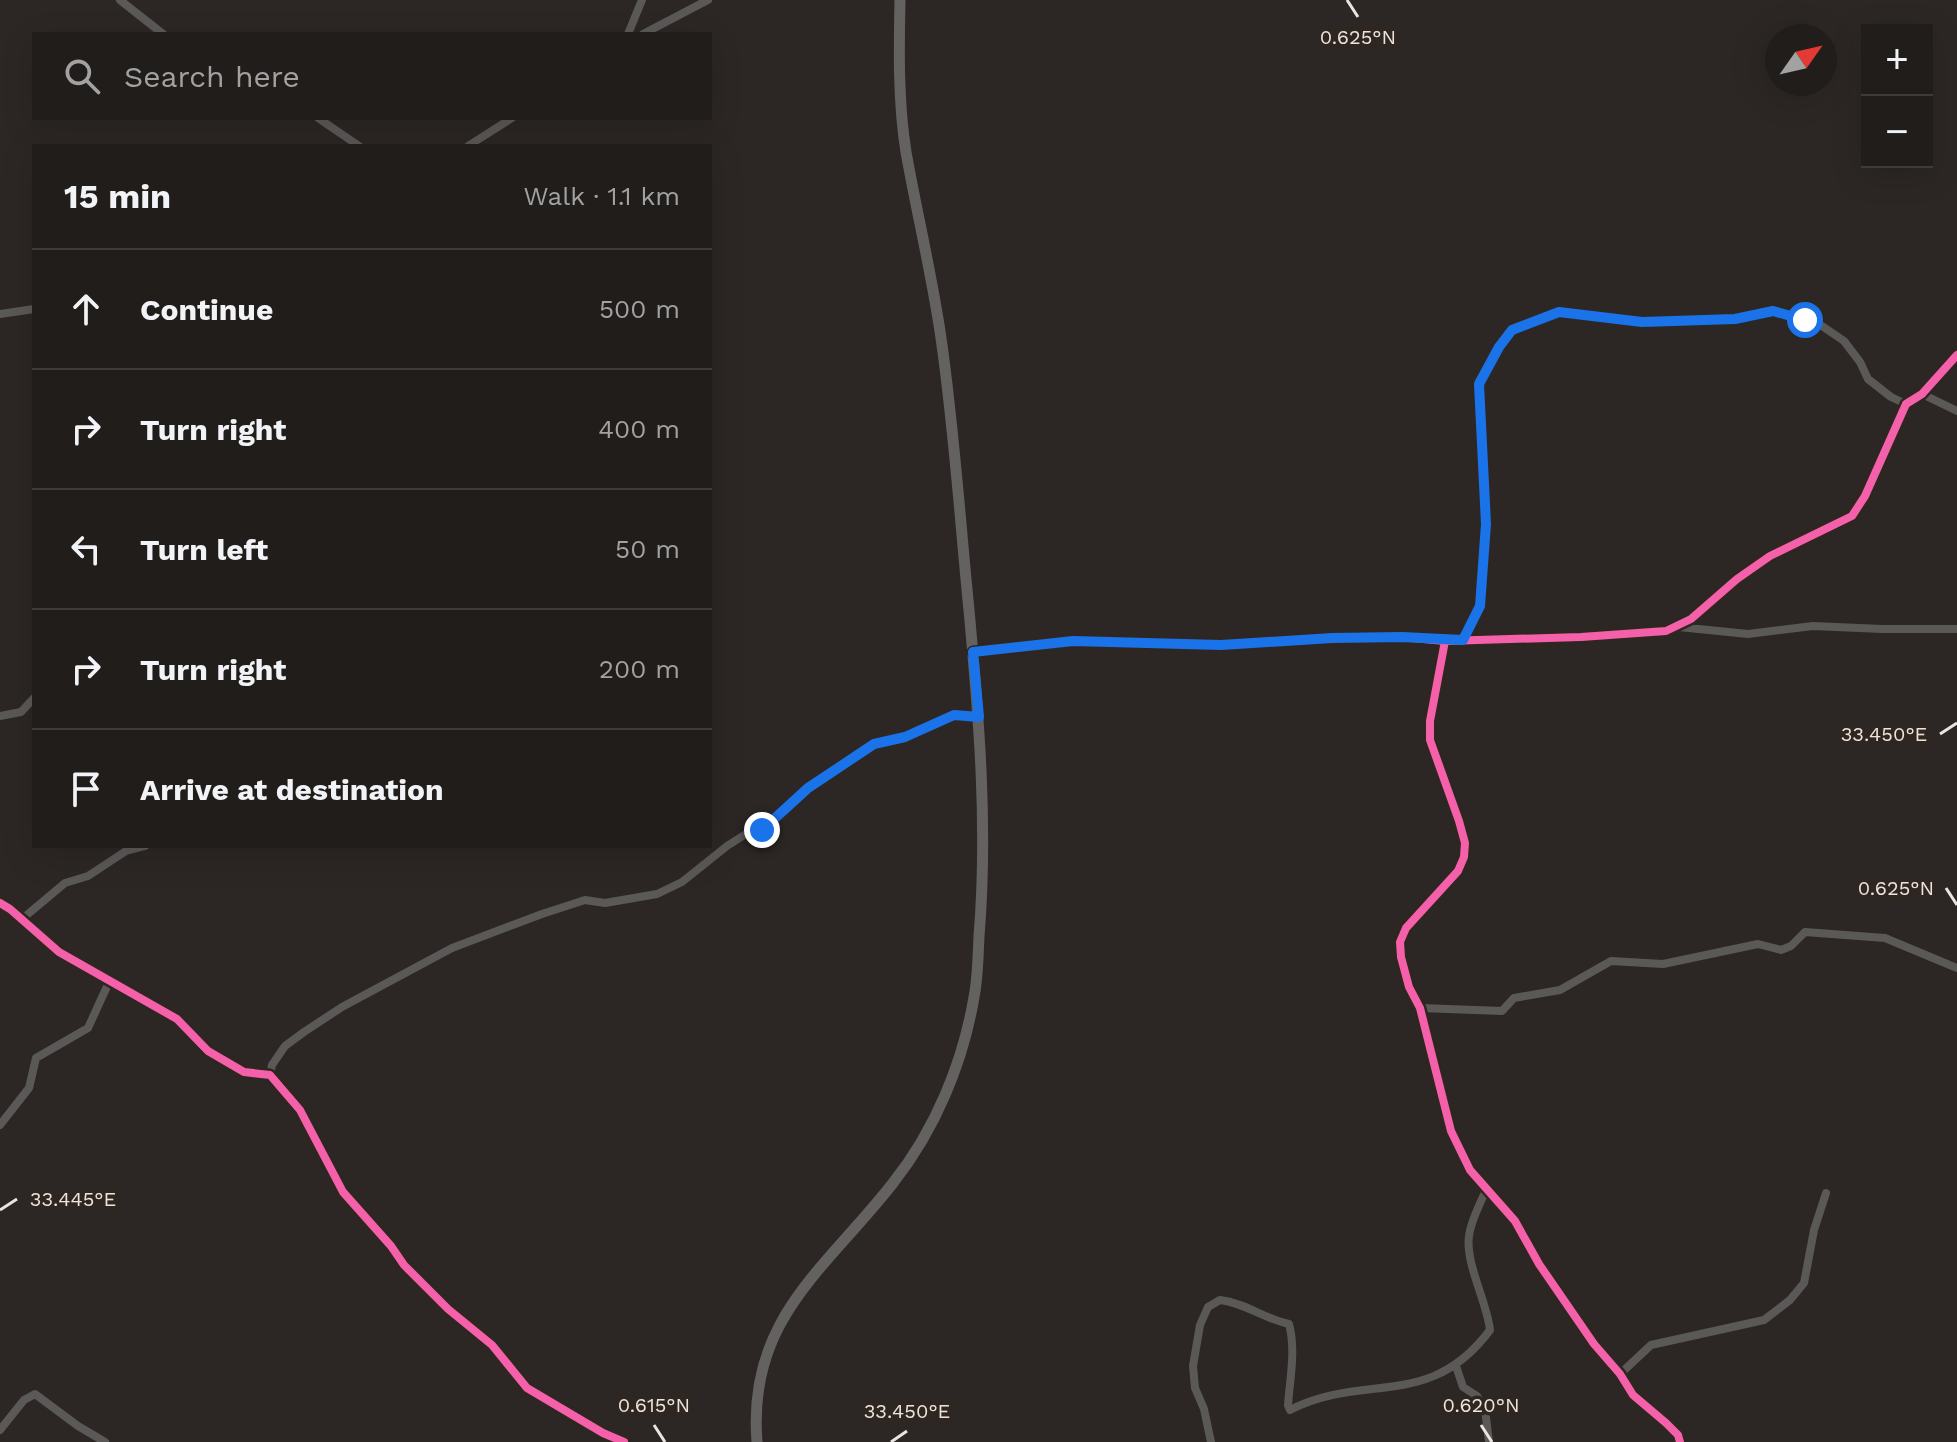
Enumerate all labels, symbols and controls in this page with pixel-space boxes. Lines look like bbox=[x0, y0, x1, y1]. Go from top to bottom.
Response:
north arrow bbox=[1765, 24, 1837, 96]
map controls bbox=[1861, 24, 1933, 168]
button: + bbox=[1861, 24, 1933, 96]
text: 0.625°N bbox=[1320, 25, 1396, 49]
search box bbox=[32, 32, 712, 120]
icon: search bbox=[60, 54, 104, 98]
text: Search here bbox=[124, 59, 300, 94]
button: − bbox=[1861, 96, 1933, 168]
text: 15 min bbox=[64, 176, 171, 216]
text: Walk · 1.1 km bbox=[524, 181, 680, 211]
icon: ahead bbox=[64, 287, 108, 331]
text: Continue bbox=[140, 292, 273, 327]
text: 500 m bbox=[599, 294, 680, 324]
route start bbox=[1787, 302, 1823, 338]
icon: right bbox=[64, 407, 108, 451]
text: Turn right bbox=[140, 412, 286, 447]
text: 400 m bbox=[598, 414, 680, 444]
icon: left bbox=[64, 527, 108, 571]
text: Turn left bbox=[140, 532, 268, 567]
text: 50 m bbox=[615, 534, 680, 564]
icon: right bbox=[64, 647, 108, 691]
text: Turn right bbox=[140, 652, 286, 687]
text: 200 m bbox=[599, 654, 680, 684]
text: 33.450°E bbox=[1841, 722, 1927, 746]
icon: arrive bbox=[64, 767, 108, 811]
text: Arrive at destination bbox=[140, 772, 444, 807]
route end bbox=[744, 812, 780, 848]
text: 0.625°N bbox=[1858, 876, 1934, 900]
text: 33.445°E bbox=[30, 1187, 116, 1211]
text: 0.615°N bbox=[618, 1393, 690, 1417]
text: 0.620°N bbox=[1442, 1393, 1520, 1417]
text: 33.450°E bbox=[864, 1399, 950, 1423]

